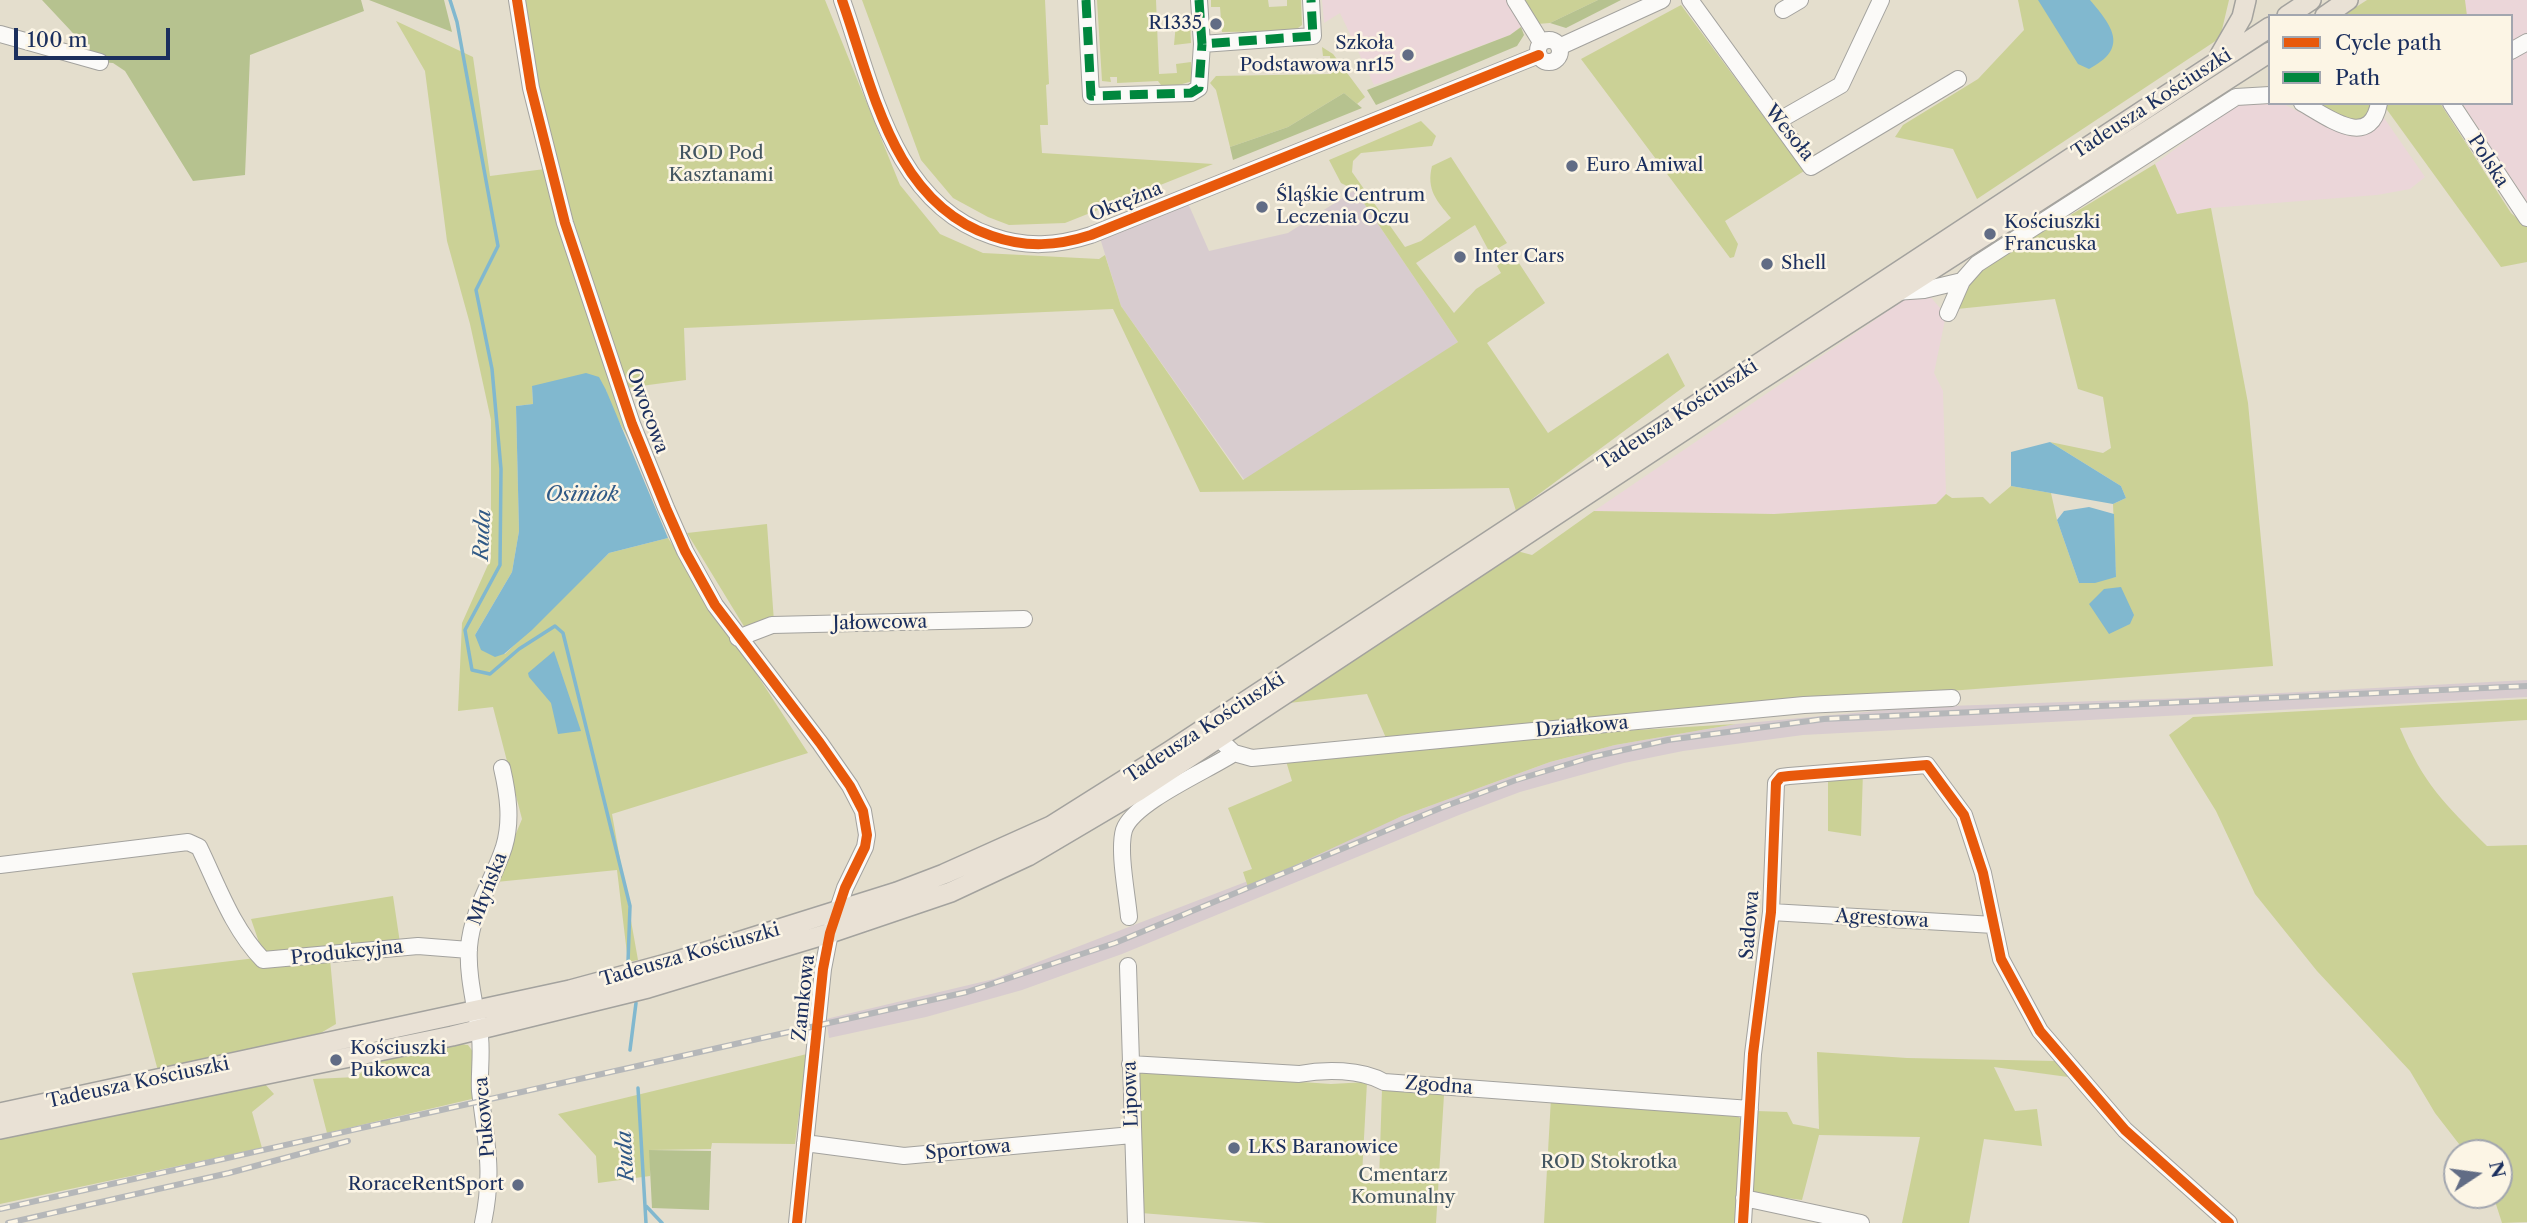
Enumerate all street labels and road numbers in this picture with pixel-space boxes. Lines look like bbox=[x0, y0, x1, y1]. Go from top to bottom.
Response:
street label: Tadeusza Kościuszki bbox=[2068, 44, 2236, 164]
street label: Wesoła bbox=[1760, 100, 1818, 166]
street label: Polska bbox=[2463, 130, 2513, 192]
street label: Okrężna bbox=[1086, 177, 1166, 227]
street label: Tadeusza Kościuszki bbox=[1594, 355, 1762, 475]
street label: Owocowa bbox=[621, 365, 673, 457]
street label: Jałowcowa bbox=[832, 611, 928, 635]
street label: Tadeusza Kościuszki bbox=[1121, 668, 1289, 788]
street label: Działkowa bbox=[1535, 712, 1629, 742]
street label: Młyńska bbox=[464, 849, 512, 929]
street label: Sadowa bbox=[1736, 890, 1764, 960]
street label: Agrestowa bbox=[1835, 905, 1929, 933]
street label: Tadeusza Kościuszki bbox=[598, 918, 782, 992]
street label: Produkcyjna bbox=[290, 936, 404, 970]
street label: Zamkowa bbox=[788, 953, 820, 1043]
street label: Tadeusza Kościuszki bbox=[45, 1053, 231, 1113]
street label: Lipowa bbox=[1118, 1060, 1144, 1128]
street label: Zgodna bbox=[1404, 1072, 1474, 1100]
street label: Pukowca bbox=[470, 1076, 500, 1158]
street label: Sportowa bbox=[924, 1135, 1012, 1165]

